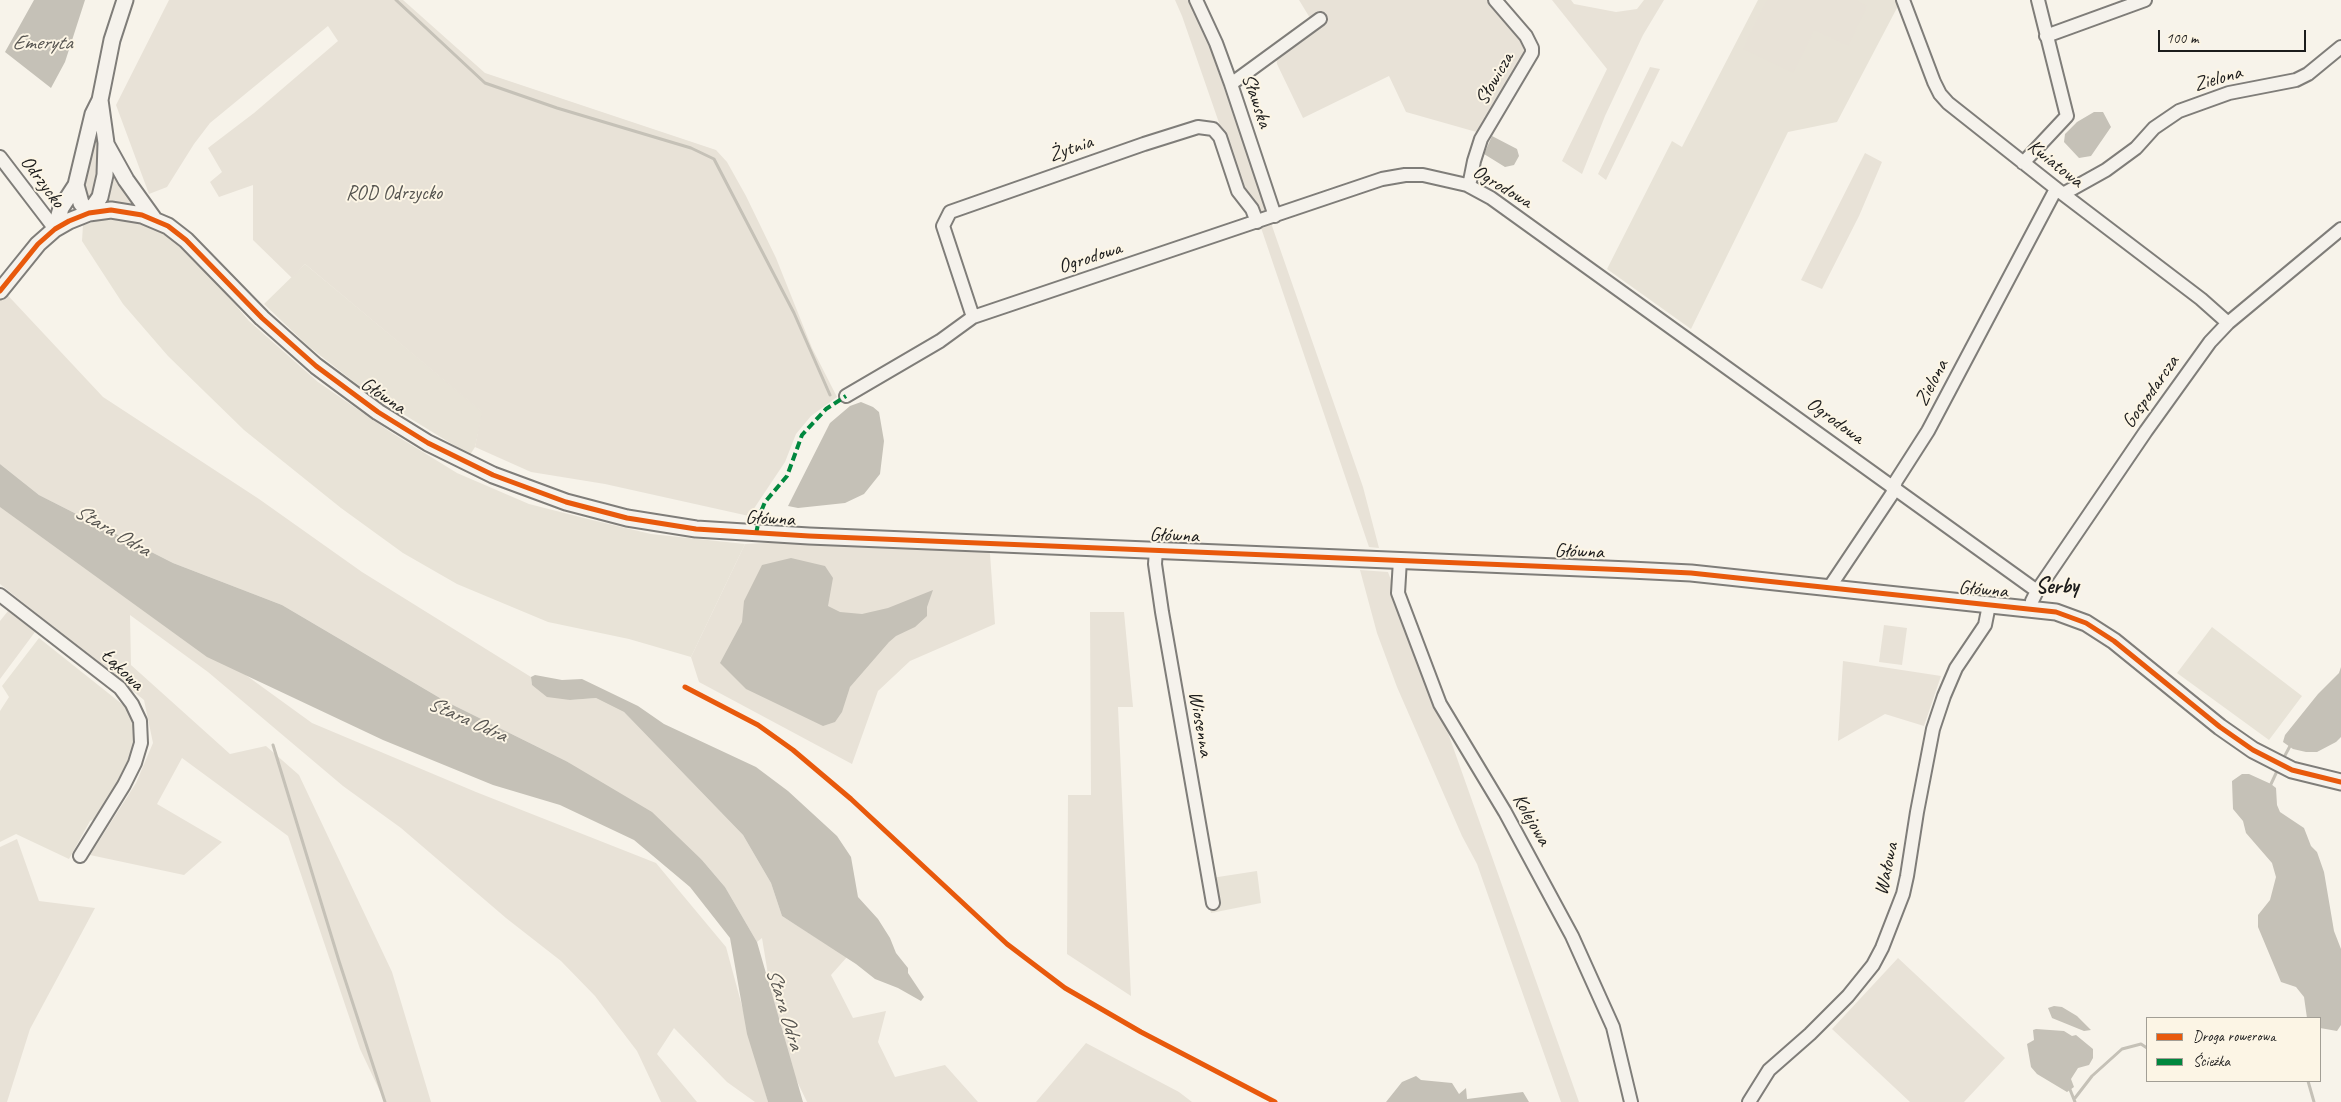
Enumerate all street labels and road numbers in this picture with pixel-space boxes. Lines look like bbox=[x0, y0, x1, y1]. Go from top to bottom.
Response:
street label: Słowicza bbox=[1470, 48, 1520, 110]
street label: Zielona bbox=[2191, 61, 2245, 97]
street label: Sławska bbox=[1236, 71, 1276, 131]
street label: Żytnia bbox=[1046, 130, 1096, 168]
street label: Kwiatowa bbox=[2022, 135, 2088, 193]
street label: Odrzycko bbox=[15, 151, 69, 213]
street label: Ogrodowa bbox=[1468, 160, 1536, 214]
street label: Ogrodowa bbox=[1055, 237, 1125, 279]
street label: Gospodarcza bbox=[2117, 351, 2185, 433]
street label: Zielona bbox=[1910, 356, 1954, 410]
street label: Główna bbox=[356, 372, 410, 420]
street label: Ogrodowa bbox=[1802, 392, 1868, 450]
street label: Główna bbox=[745, 506, 795, 532]
street label: Główna bbox=[1149, 523, 1199, 549]
street label: Główna bbox=[1554, 539, 1604, 565]
street label: Główna bbox=[1957, 576, 2009, 604]
street label: Łąkowa bbox=[96, 644, 148, 696]
street label: Wiosenna bbox=[1182, 689, 1218, 759]
street label: Kolejowa bbox=[1507, 790, 1555, 850]
street label: Wałowa bbox=[1870, 841, 1904, 897]

